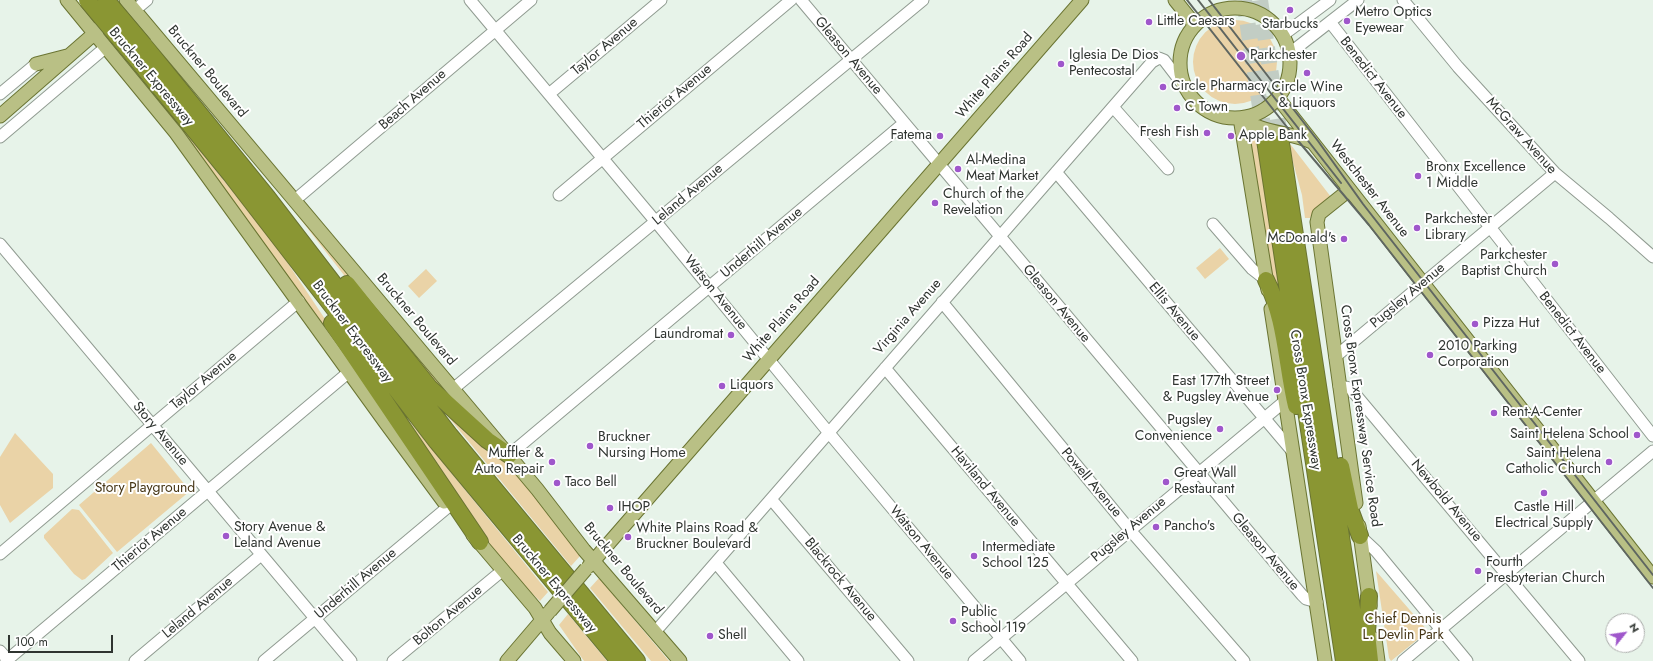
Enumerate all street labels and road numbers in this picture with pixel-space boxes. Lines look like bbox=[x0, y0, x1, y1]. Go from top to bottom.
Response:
street label: Taylor Avenue bbox=[568, 14, 642, 80]
street label: Gleason Avenue bbox=[811, 14, 885, 98]
street label: Bruckner Boulevard bbox=[164, 23, 250, 121]
street label: Bruckner Expressway bbox=[105, 24, 197, 130]
street label: White Plains Road bbox=[953, 30, 1037, 122]
street label: Benedict Avenue bbox=[1336, 34, 1410, 122]
street label: Thieriot Avenue bbox=[634, 61, 716, 133]
street label: Beach Avenue bbox=[376, 66, 450, 134]
street label: McGraw Avenue bbox=[1482, 94, 1560, 178]
street label: Westchester Avenue bbox=[1326, 137, 1412, 241]
street label: Leland Avenue bbox=[649, 161, 727, 229]
street label: Underhill Avenue bbox=[718, 204, 806, 282]
street label: Watson Avenue bbox=[680, 252, 750, 334]
street label: Pugsley Avenue bbox=[1367, 260, 1449, 332]
street label: Gleason Avenue bbox=[1019, 262, 1093, 346]
street label: Bruckner Boulevard bbox=[373, 271, 459, 369]
street label: White Plains Road bbox=[740, 274, 824, 366]
street label: Virginia Avenue bbox=[871, 276, 945, 358]
street label: Bruckner Expressway bbox=[308, 278, 396, 386]
street label: Ellis Avenue bbox=[1145, 279, 1203, 345]
street label: Benedict Avenue bbox=[1535, 289, 1609, 377]
street label: Cross Bronx Expressway Service Road bbox=[1336, 304, 1384, 528]
street label: Cross Bronx Expressway bbox=[1286, 329, 1324, 471]
street label: Taylor Avenue bbox=[167, 348, 241, 414]
street label: Story Avenue bbox=[129, 399, 191, 469]
street label: Haviland Avenue bbox=[947, 443, 1023, 531]
street label: Powell Avenue bbox=[1057, 445, 1125, 521]
street label: Newbold Avenue bbox=[1407, 457, 1485, 545]
street label: Pugsley Avenue bbox=[1088, 494, 1170, 566]
street label: Watson Avenue bbox=[885, 503, 957, 583]
street label: Thieriot Avenue bbox=[109, 504, 191, 576]
street label: Gleason Avenue bbox=[1228, 510, 1302, 594]
street label: Bruckner Boulevard bbox=[580, 520, 666, 618]
street label: Bruckner Expressway bbox=[508, 531, 600, 637]
street label: Blackrock Avenue bbox=[800, 535, 880, 625]
street label: Underhill Avenue bbox=[312, 545, 400, 623]
street label: Leland Avenue bbox=[159, 574, 237, 642]
street label: Bolton Avenue bbox=[410, 582, 486, 650]

